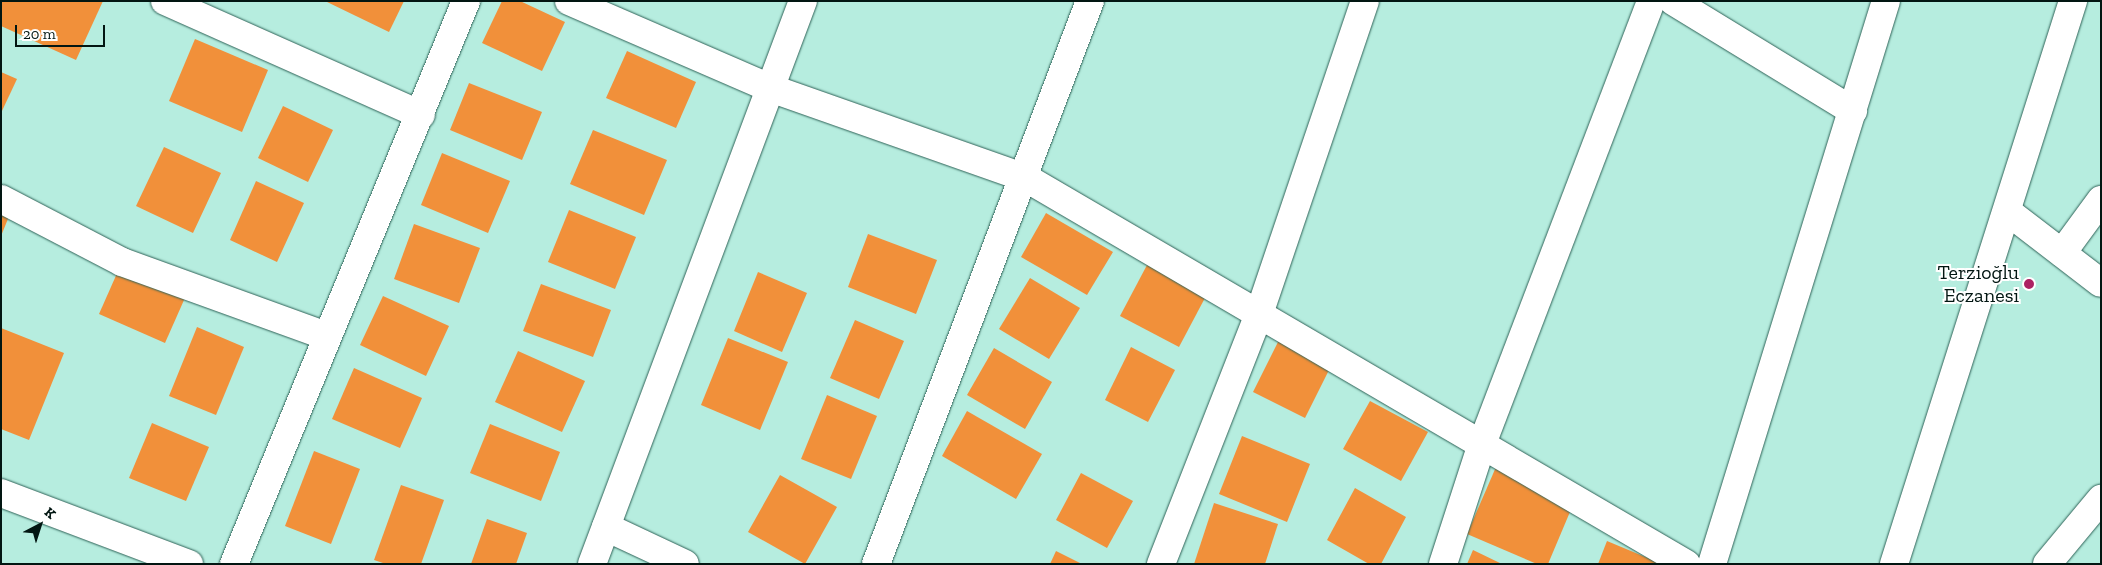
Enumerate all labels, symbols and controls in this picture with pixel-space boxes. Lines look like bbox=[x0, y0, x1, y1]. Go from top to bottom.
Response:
scale bar bbox=[18, 15, 108, 47]
text: 20 m bbox=[23, 25, 56, 43]
place label: Terzioğlu Eczanesi bbox=[1937, 260, 2019, 307]
marker: Terzioğlu Eczanesi bbox=[2023, 278, 2035, 290]
north arrow bbox=[15, 500, 65, 550]
text: K bbox=[41, 504, 59, 523]

